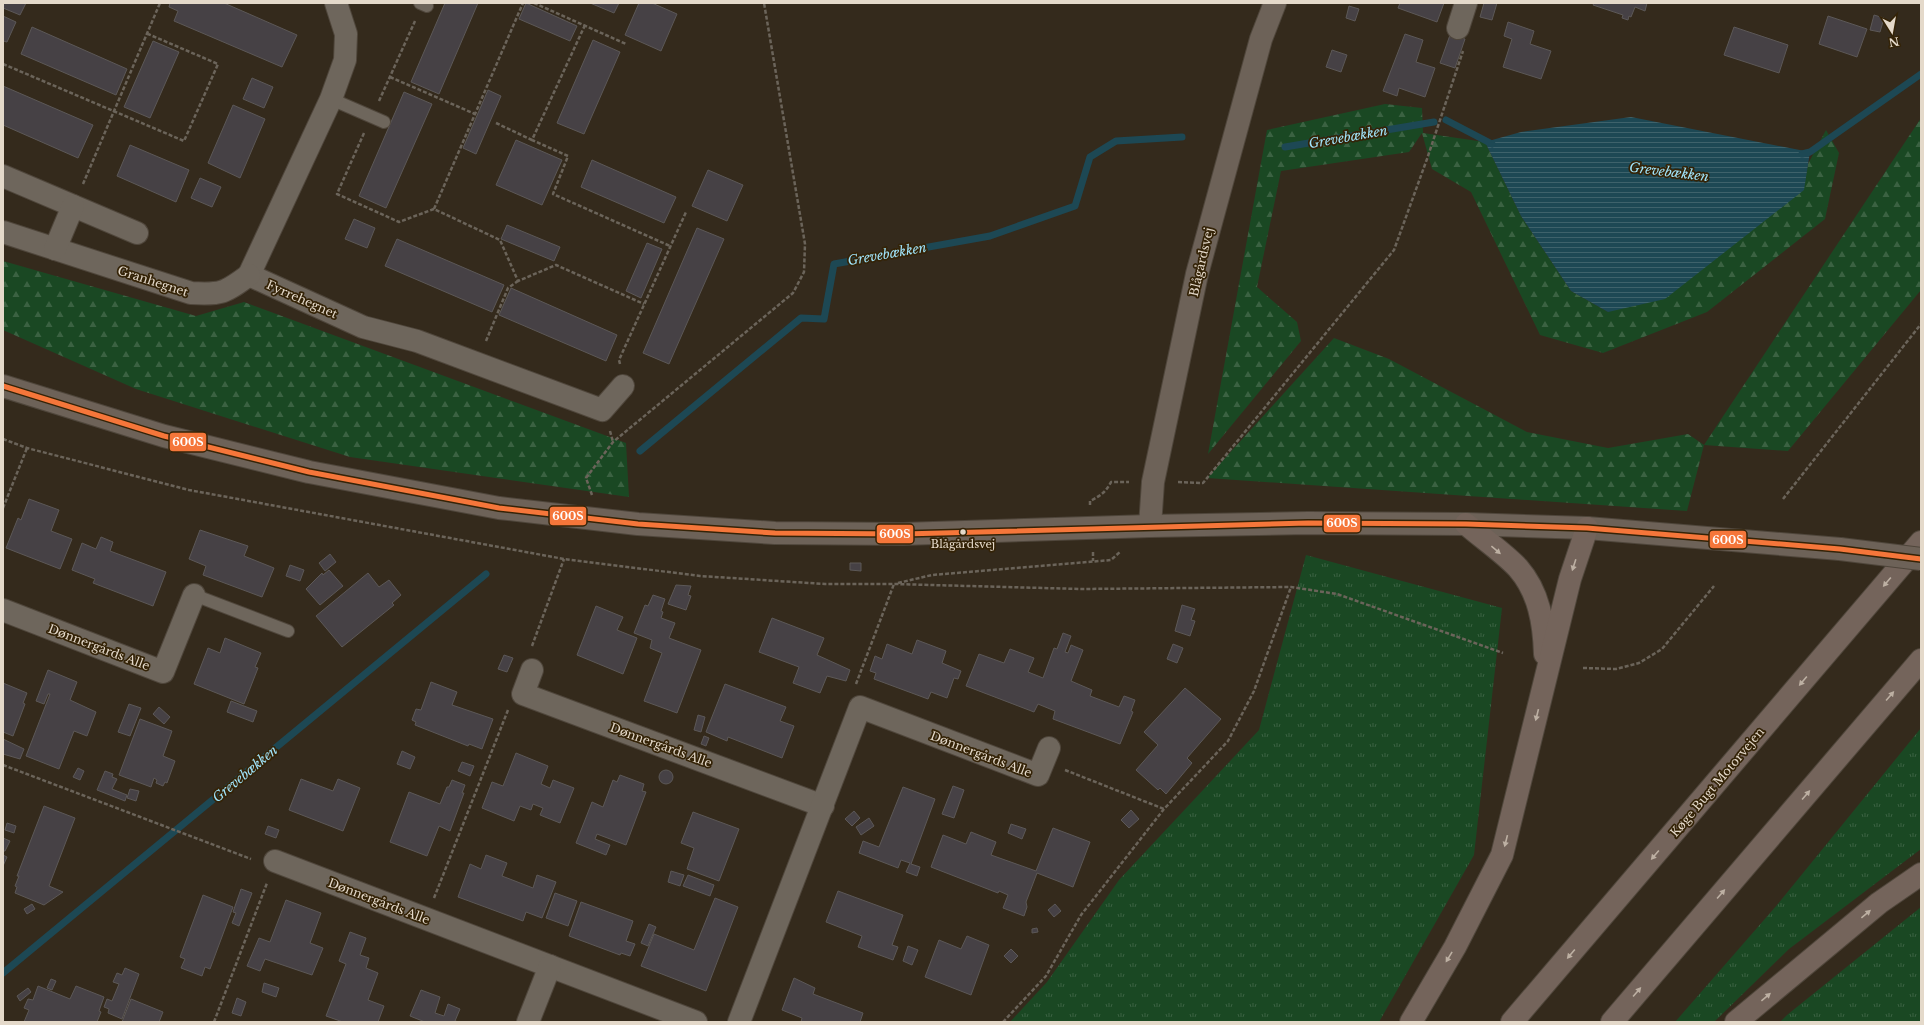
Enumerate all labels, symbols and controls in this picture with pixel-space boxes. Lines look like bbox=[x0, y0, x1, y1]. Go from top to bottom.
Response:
north arrow bbox=[1872, 12, 1912, 52]
text: N bbox=[1887, 34, 1900, 50]
water label: Grevebækken bbox=[1307, 122, 1389, 152]
water label: Grevebækken bbox=[1628, 159, 1710, 185]
street label: Blågårdsvej bbox=[1186, 226, 1216, 298]
water label: Grevebækken bbox=[846, 239, 928, 269]
street label: Granhegnet bbox=[116, 263, 191, 300]
street label: Fyrrehegnet bbox=[264, 277, 340, 321]
line badge: 600S bbox=[169, 432, 207, 452]
text: 600S bbox=[172, 435, 204, 449]
line badge: 600S bbox=[549, 506, 587, 526]
text: 600S bbox=[552, 509, 584, 523]
line badge: 600S bbox=[1323, 514, 1361, 533]
text: 600S bbox=[1326, 516, 1358, 530]
line badge: 600S bbox=[876, 524, 914, 544]
text: 600S bbox=[879, 527, 911, 541]
marker: Blågårdsvej bbox=[958, 527, 968, 537]
line badge: 600S bbox=[1709, 530, 1747, 549]
text: 600S bbox=[1712, 533, 1744, 547]
place label: Blågårdsvej bbox=[931, 537, 995, 551]
one-way arrow bbox=[1490, 545, 1501, 554]
one-way arrow bbox=[1571, 560, 1577, 572]
one-way arrow bbox=[1882, 577, 1891, 587]
street label: Dønnergårds Alle bbox=[46, 621, 152, 673]
one-way arrow bbox=[1798, 676, 1807, 686]
one-way arrow bbox=[1886, 691, 1895, 701]
one-way arrow bbox=[1534, 709, 1540, 721]
street label: Dønnergårds Alle bbox=[608, 720, 714, 770]
street label: Køge Bugt Motorvejen bbox=[1667, 724, 1767, 840]
street label: Dønnergårds Alle bbox=[928, 728, 1034, 780]
water label: Grevebækken bbox=[209, 742, 281, 806]
one-way arrow bbox=[1801, 790, 1810, 799]
one-way arrow bbox=[1503, 835, 1509, 847]
one-way arrow bbox=[1650, 850, 1660, 860]
street label: Dønnergårds Alle bbox=[326, 875, 432, 927]
one-way arrow bbox=[1717, 888, 1726, 899]
one-way arrow bbox=[1861, 910, 1872, 919]
one-way arrow bbox=[1566, 949, 1575, 959]
one-way arrow bbox=[1446, 951, 1453, 963]
one-way arrow bbox=[1632, 988, 1641, 997]
one-way arrow bbox=[1761, 993, 1771, 1002]

